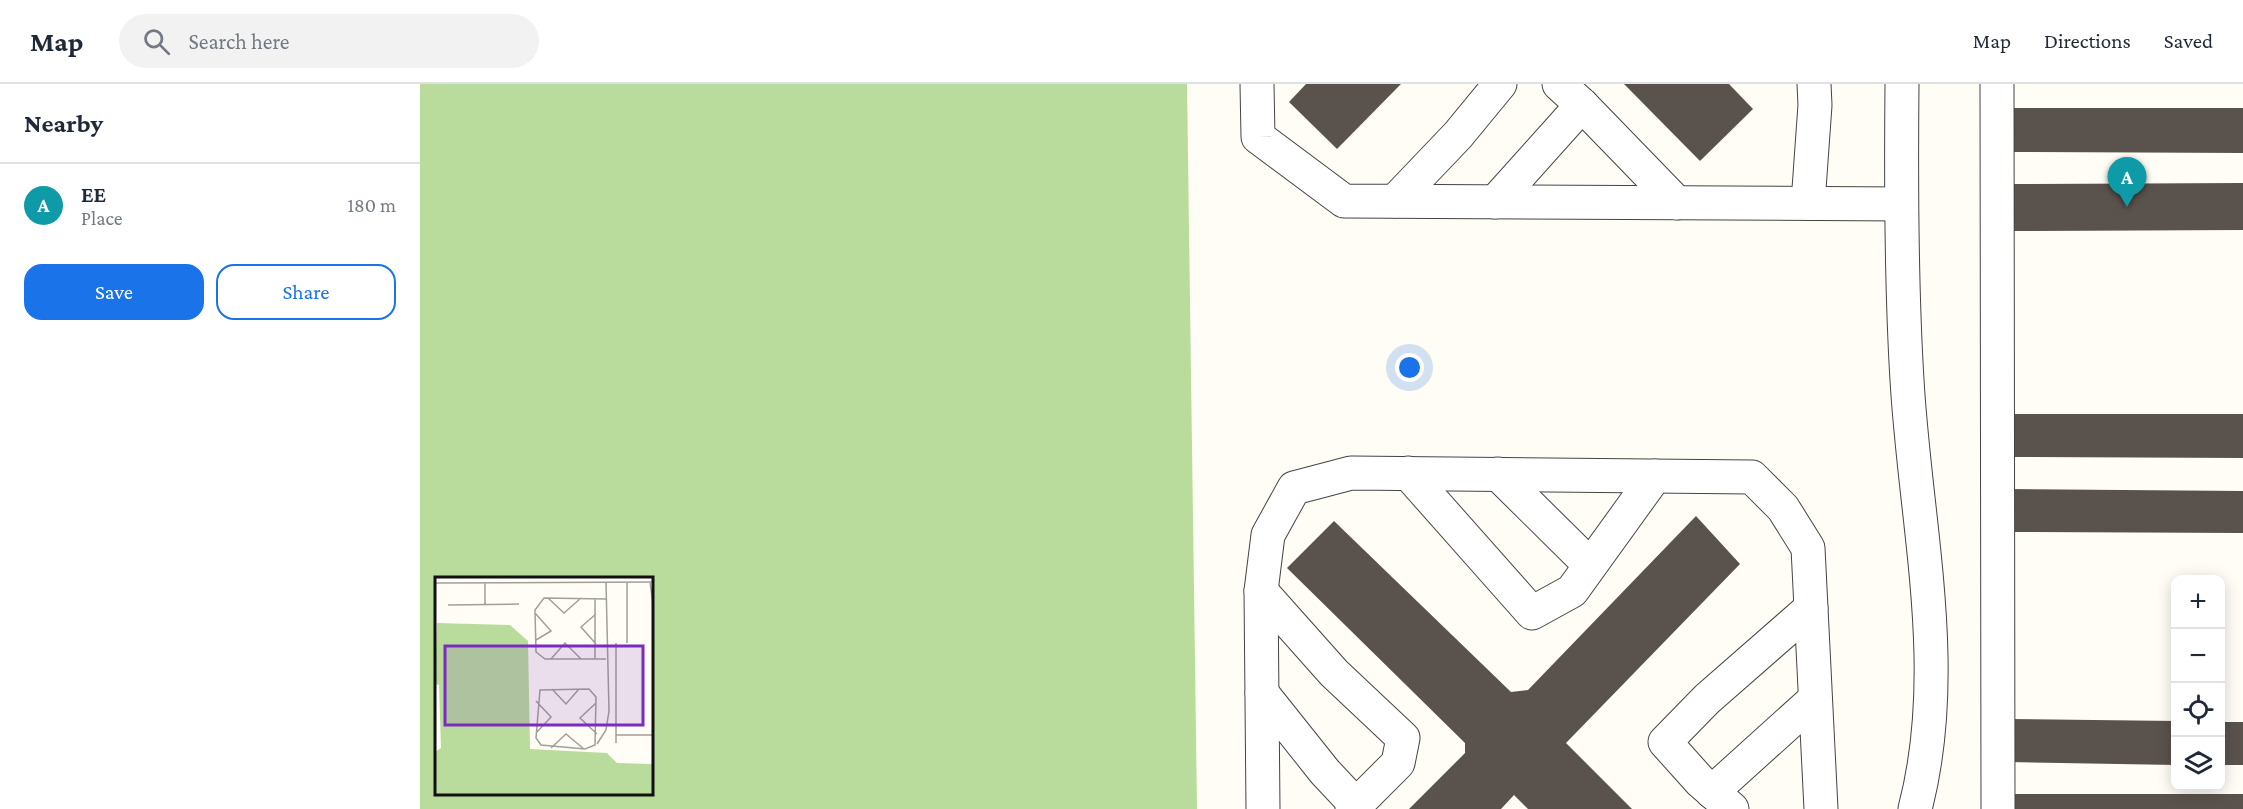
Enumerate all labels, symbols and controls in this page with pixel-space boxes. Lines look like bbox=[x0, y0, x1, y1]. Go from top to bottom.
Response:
search box bbox=[119, 14, 539, 68]
icon: search bbox=[140, 25, 173, 58]
text: Map bbox=[30, 26, 83, 57]
text: Search here bbox=[188, 29, 289, 54]
text: Map bbox=[1973, 29, 2011, 53]
text: Directions bbox=[2044, 29, 2131, 53]
text: Saved bbox=[2164, 29, 2213, 53]
text: Nearby bbox=[24, 109, 103, 138]
pin: A bbox=[2108, 158, 2146, 207]
text: EE bbox=[81, 182, 106, 207]
text: A bbox=[38, 194, 49, 216]
text: 180 m bbox=[347, 194, 396, 216]
text: Place bbox=[81, 207, 123, 229]
button: Save bbox=[24, 264, 204, 320]
button: Share bbox=[216, 264, 396, 320]
your location bbox=[1395, 353, 1424, 382]
map controls bbox=[2171, 575, 2225, 791]
button: + bbox=[2171, 575, 2225, 629]
inset map bbox=[435, 577, 652, 794]
button: − bbox=[2171, 629, 2225, 683]
button: locate bbox=[2171, 683, 2225, 737]
button: layers bbox=[2171, 737, 2225, 791]

